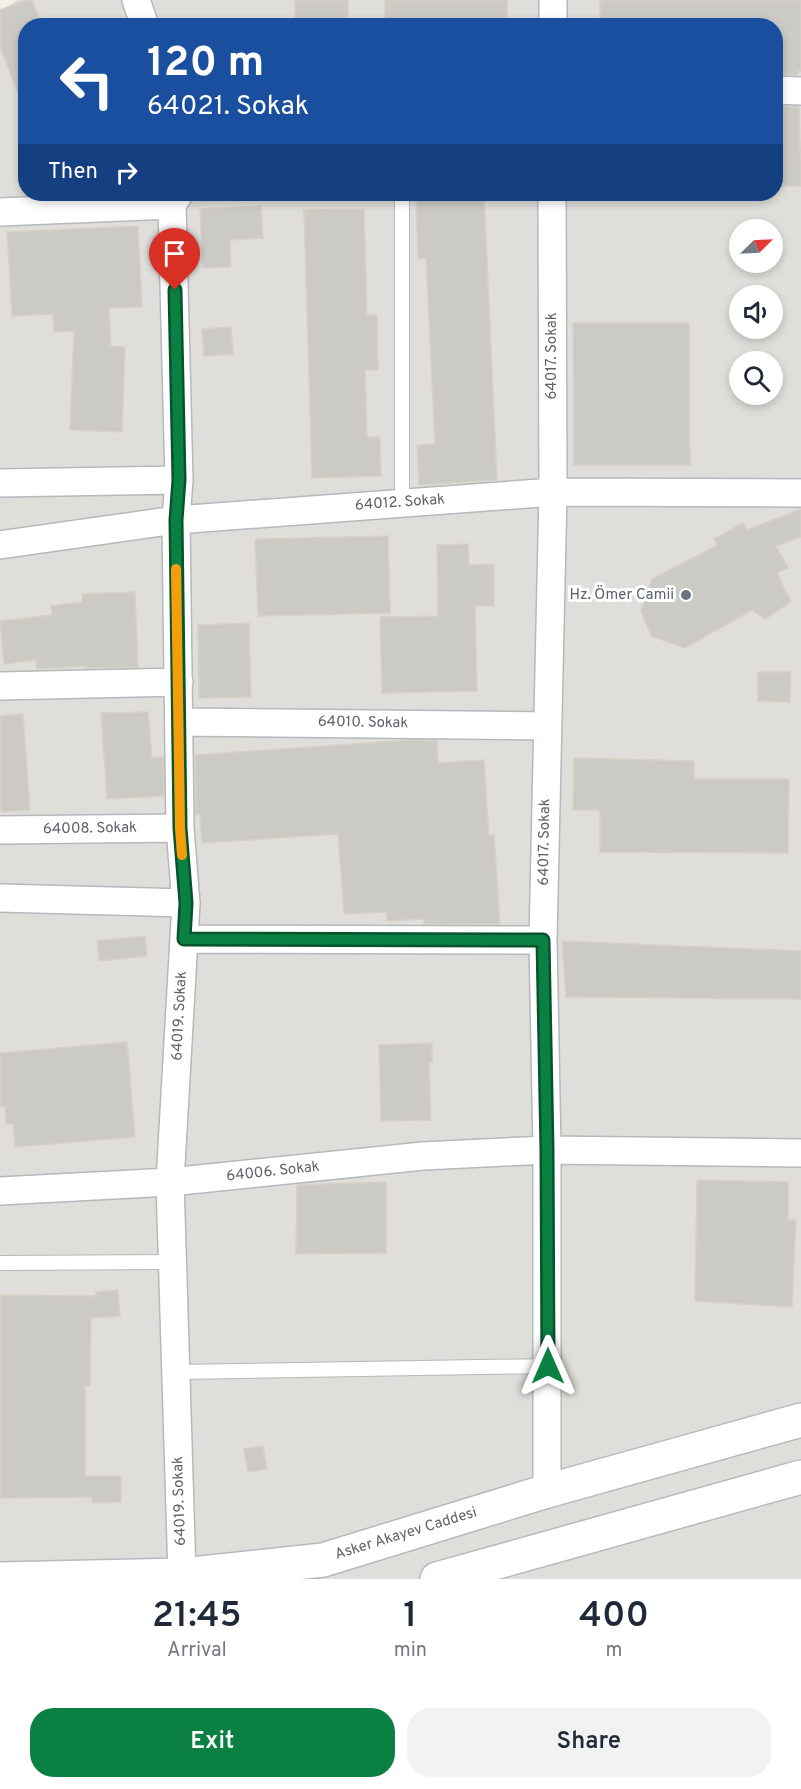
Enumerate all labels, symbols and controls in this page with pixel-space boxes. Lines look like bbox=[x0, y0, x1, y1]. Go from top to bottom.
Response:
text: 120 m bbox=[147, 38, 264, 91]
icon: left bbox=[48, 42, 126, 120]
text: 64021. Sokak bbox=[147, 90, 309, 124]
icon: right bbox=[110, 156, 143, 189]
text: Then bbox=[48, 159, 98, 186]
north arrow bbox=[729, 219, 783, 273]
map controls bbox=[729, 219, 783, 405]
pin bbox=[149, 228, 200, 290]
icon: arrive bbox=[158, 237, 191, 270]
button: sound bbox=[729, 285, 783, 339]
street label: 64017. Sokak bbox=[543, 312, 562, 400]
button: search bbox=[729, 351, 783, 405]
street label: 64012. Sokak bbox=[354, 490, 446, 516]
place label: Hz. Ömer Camii bbox=[569, 585, 674, 605]
marker: Hz. Ömer Camii bbox=[679, 588, 693, 602]
street label: 64010. Sokak bbox=[318, 713, 408, 733]
street label: 64017. Sokak bbox=[535, 798, 555, 886]
street label: 64008. Sokak bbox=[43, 819, 137, 839]
street label: 64019. Sokak bbox=[168, 971, 192, 1061]
street label: 64006. Sokak bbox=[225, 1158, 321, 1186]
position arrow bbox=[516, 1334, 580, 1398]
street label: 64019. Sokak bbox=[169, 1456, 191, 1546]
street label: Asker Akayev Caddesi bbox=[333, 1503, 479, 1565]
text: 21:45 bbox=[152, 1594, 242, 1640]
text: 1 bbox=[403, 1594, 417, 1640]
text: 400 bbox=[579, 1594, 649, 1640]
text: Arrival bbox=[167, 1638, 227, 1664]
text: min bbox=[394, 1638, 427, 1664]
text: m bbox=[606, 1638, 622, 1664]
button: Exit bbox=[30, 1708, 395, 1777]
button: Share bbox=[407, 1708, 771, 1777]

